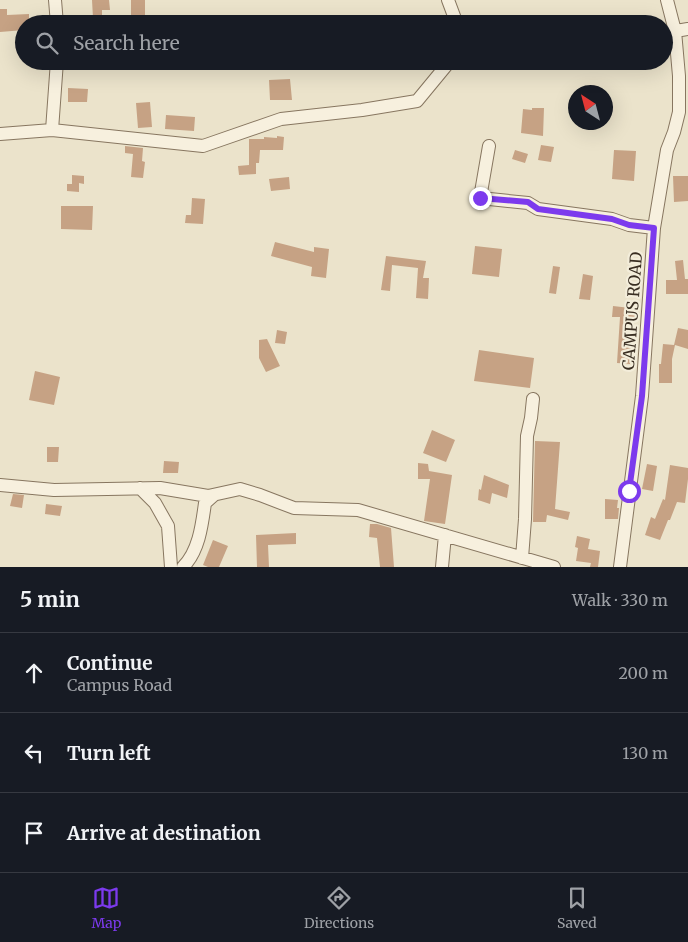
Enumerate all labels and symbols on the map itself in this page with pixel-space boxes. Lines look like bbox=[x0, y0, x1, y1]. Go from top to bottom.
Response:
north arrow bbox=[568, 85, 613, 130]
route end bbox=[469, 187, 492, 210]
street label: CAMPUS ROAD bbox=[618, 251, 646, 371]
route start bbox=[618, 480, 641, 503]

